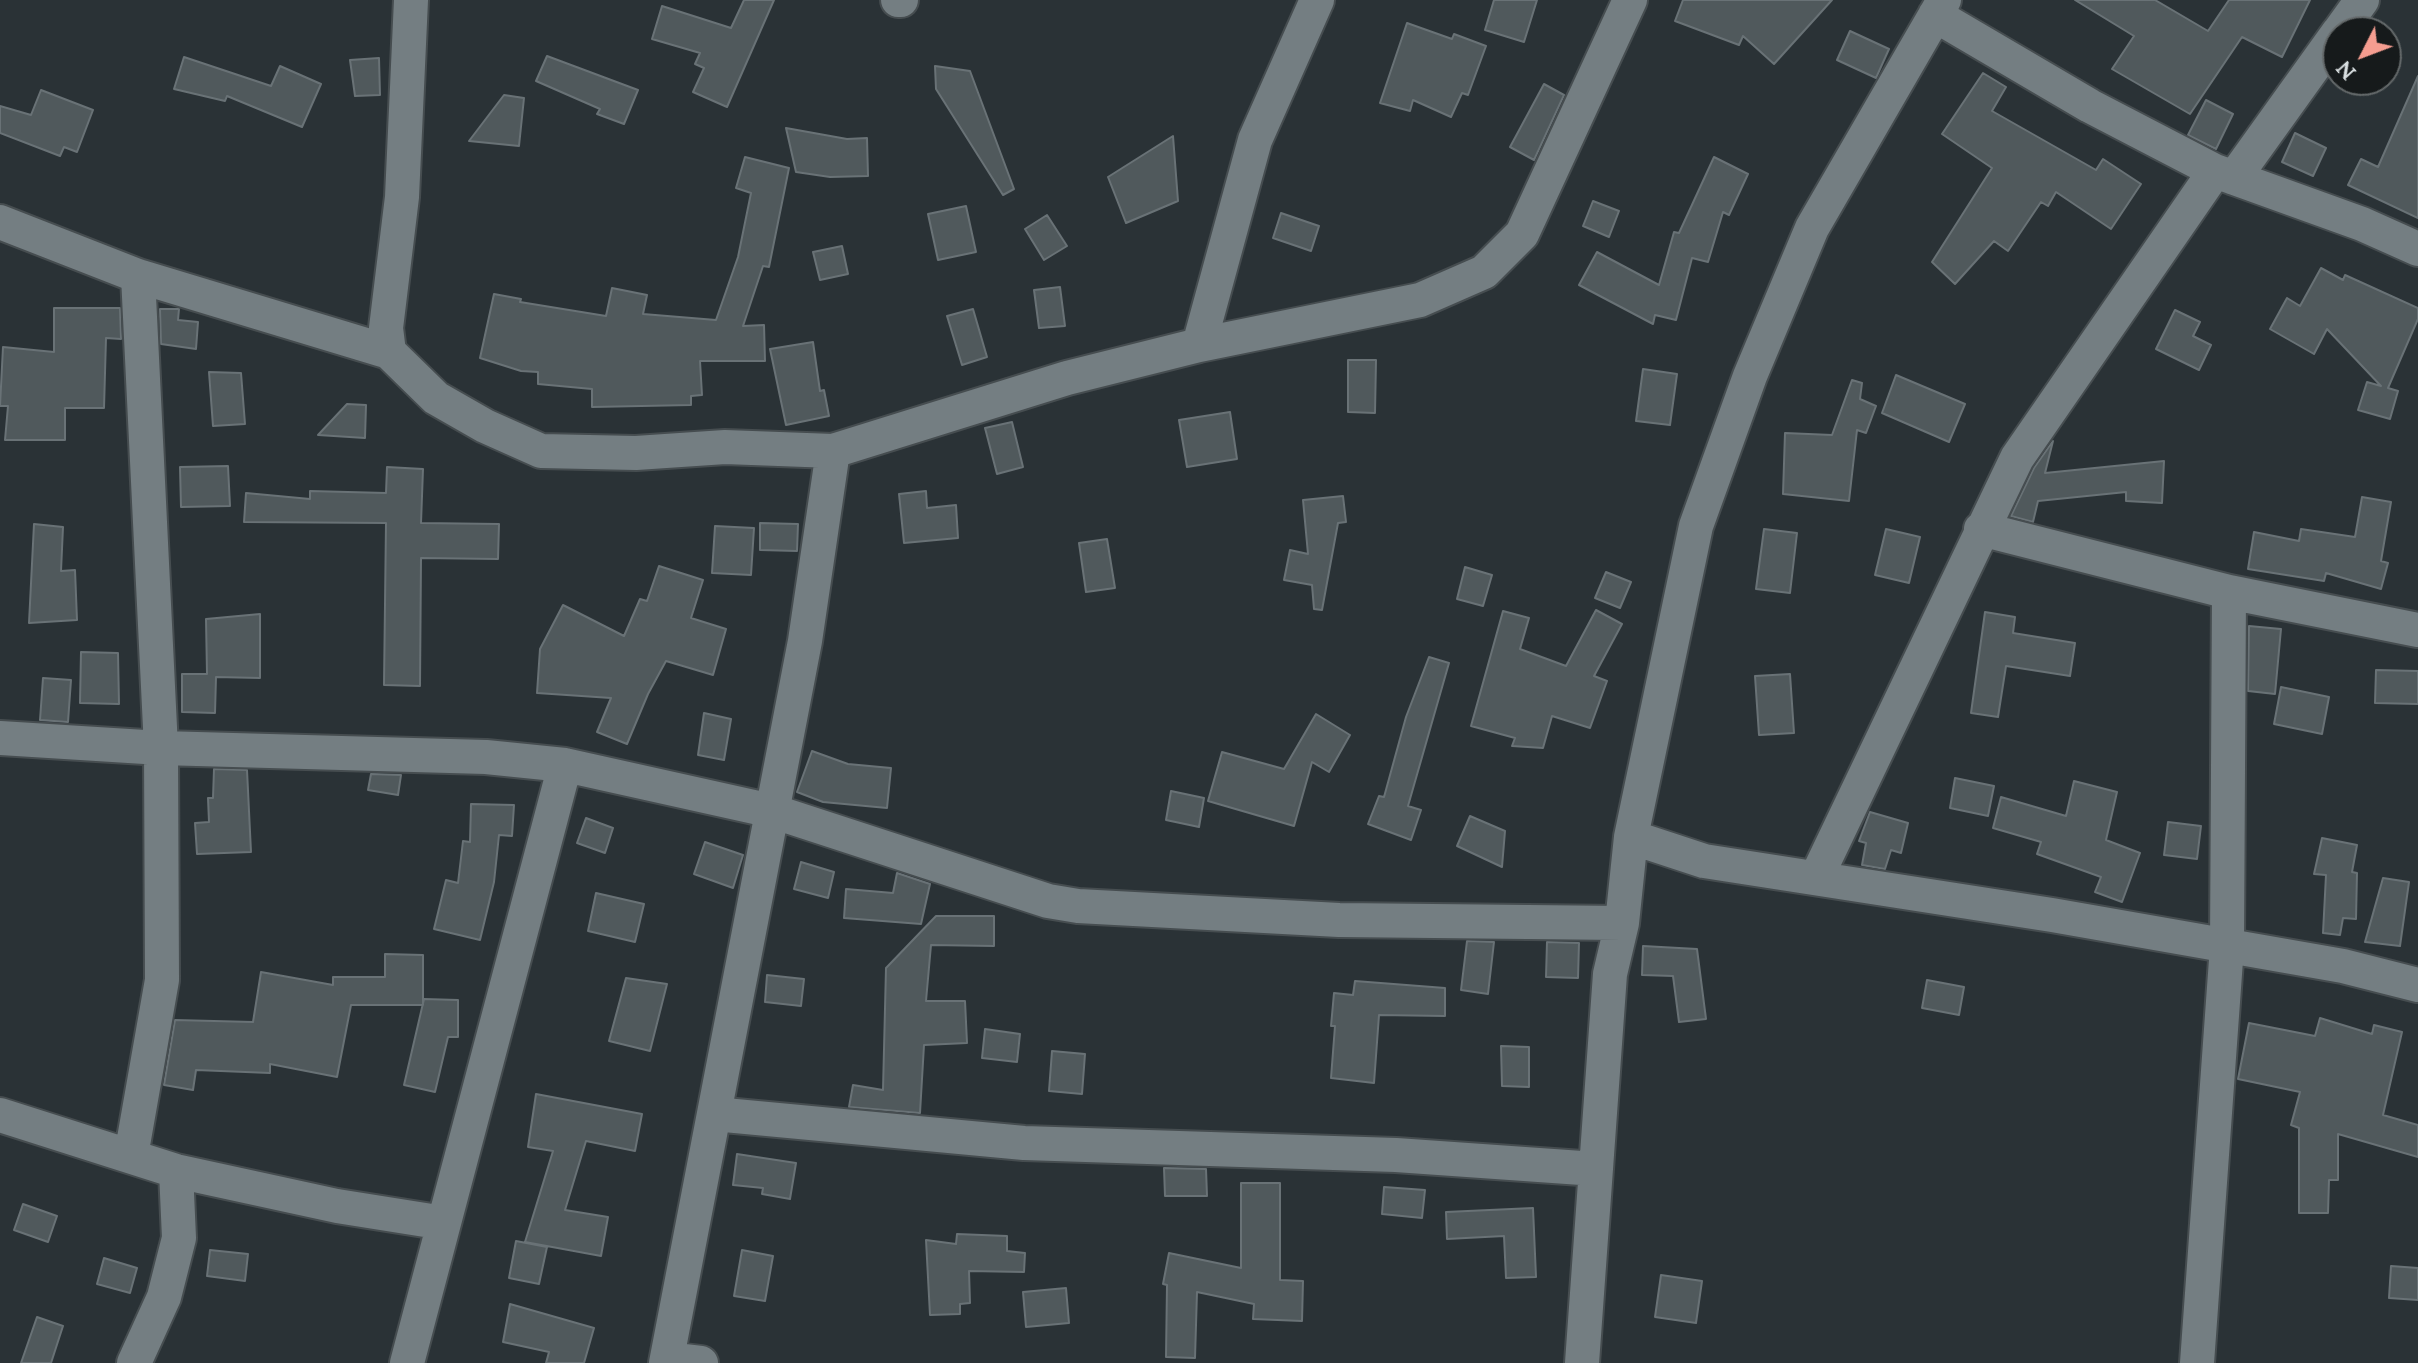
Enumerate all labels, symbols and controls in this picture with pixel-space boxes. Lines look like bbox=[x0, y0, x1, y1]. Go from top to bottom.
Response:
north arrow bbox=[2322, 16, 2402, 96]
text: N bbox=[2330, 55, 2362, 86]

